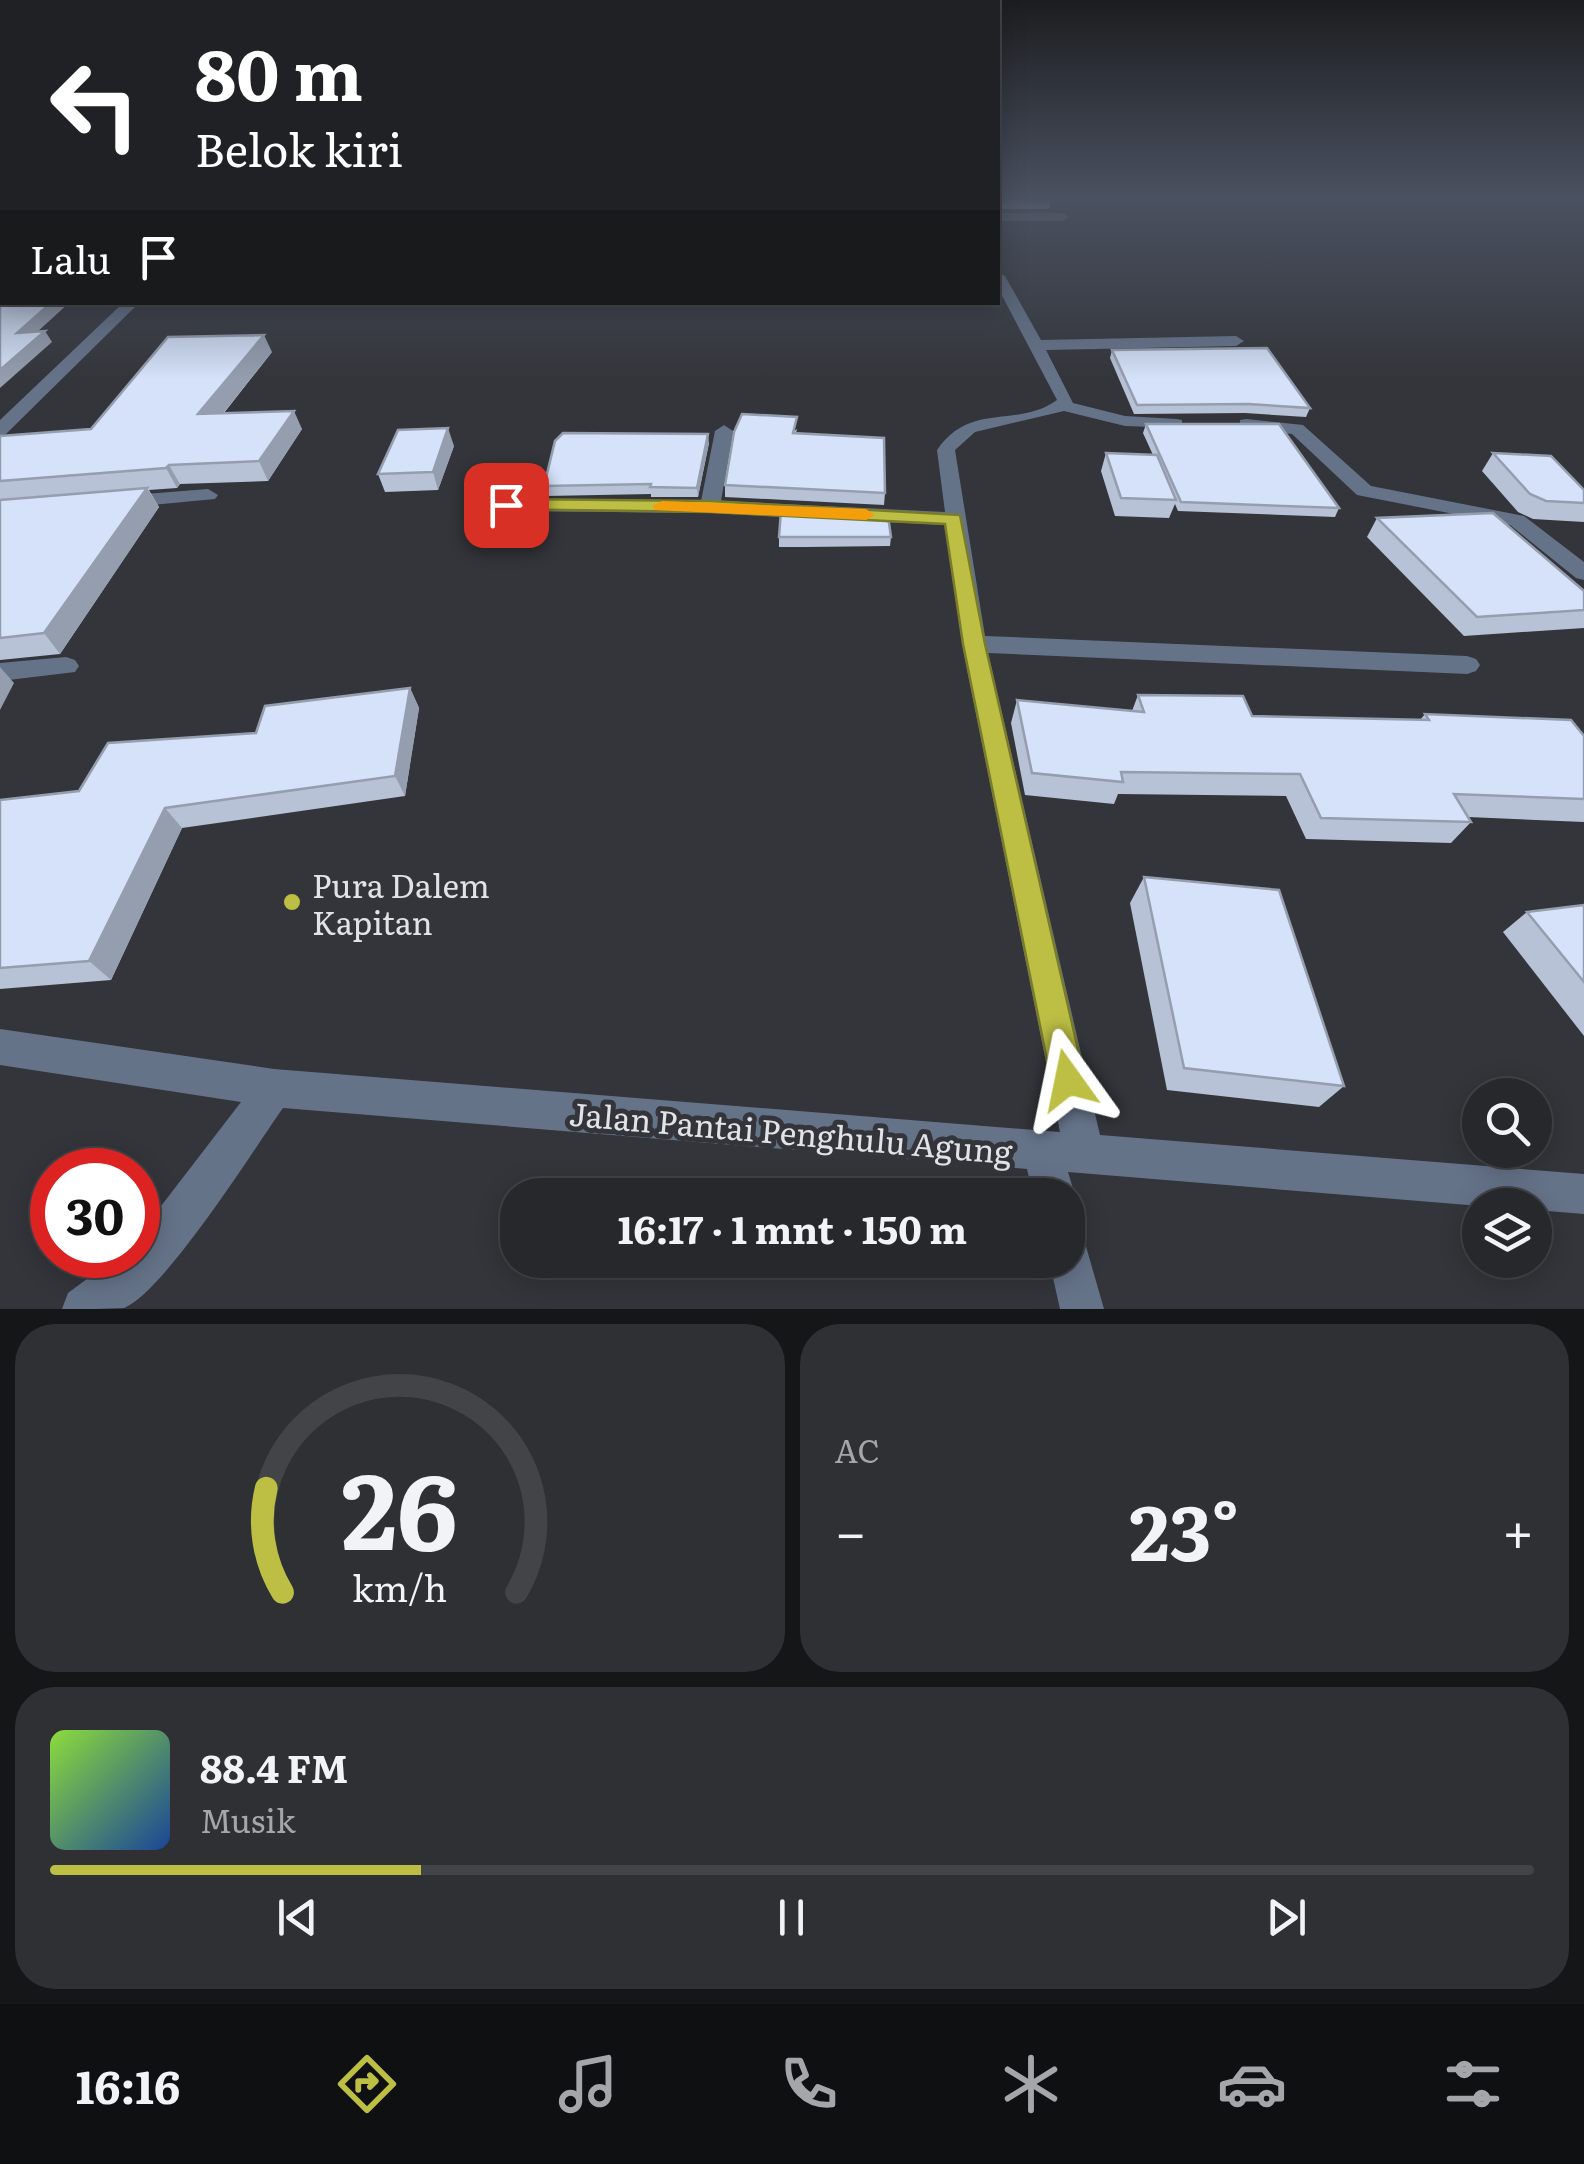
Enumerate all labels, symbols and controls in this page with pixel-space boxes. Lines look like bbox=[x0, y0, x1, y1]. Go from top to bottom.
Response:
text: 80 m bbox=[195, 19, 363, 123]
icon: left bbox=[30, 40, 160, 170]
text: Belok kiri bbox=[195, 114, 403, 181]
text: Lalu bbox=[30, 229, 111, 286]
icon: arrive bbox=[131, 230, 186, 285]
pin bbox=[464, 463, 549, 548]
icon: arrive bbox=[479, 478, 534, 533]
place label: Pura Dalem Kapitan bbox=[312, 860, 490, 945]
marker: Pura Dalem Kapitan bbox=[281, 891, 303, 913]
position arrow bbox=[1016, 1028, 1120, 1132]
map controls bbox=[1462, 1078, 1552, 1278]
button: search bbox=[1462, 1078, 1552, 1168]
street label: Jalan Pantai Penghulu Agung bbox=[567, 1088, 1015, 1174]
speed limit sign: 30 bbox=[30, 1148, 160, 1278]
button: layers bbox=[1462, 1188, 1552, 1278]
text: 16:17 · 1 mnt · 150 m bbox=[618, 1199, 967, 1256]
text: AC bbox=[835, 1425, 880, 1473]
text: 26 bbox=[341, 1428, 458, 1582]
text: 23° bbox=[1129, 1473, 1239, 1584]
text: − bbox=[835, 1488, 867, 1570]
text: + bbox=[1502, 1488, 1534, 1570]
text: km/h bbox=[352, 1560, 447, 1613]
text: 88.4 FM bbox=[200, 1738, 348, 1795]
text: Musik bbox=[200, 1795, 295, 1843]
icon: previous bbox=[270, 1890, 325, 1945]
icon: pause bbox=[764, 1890, 819, 1945]
icon: next bbox=[1259, 1890, 1314, 1945]
icon: directions bbox=[332, 2049, 402, 2119]
icon: music bbox=[553, 2049, 623, 2119]
icon: phone bbox=[774, 2049, 844, 2119]
icon: climate bbox=[996, 2049, 1066, 2119]
icon: car bbox=[1217, 2049, 1287, 2119]
icon: filters bbox=[1438, 2049, 1508, 2119]
text: 16:16 bbox=[76, 2051, 180, 2118]

